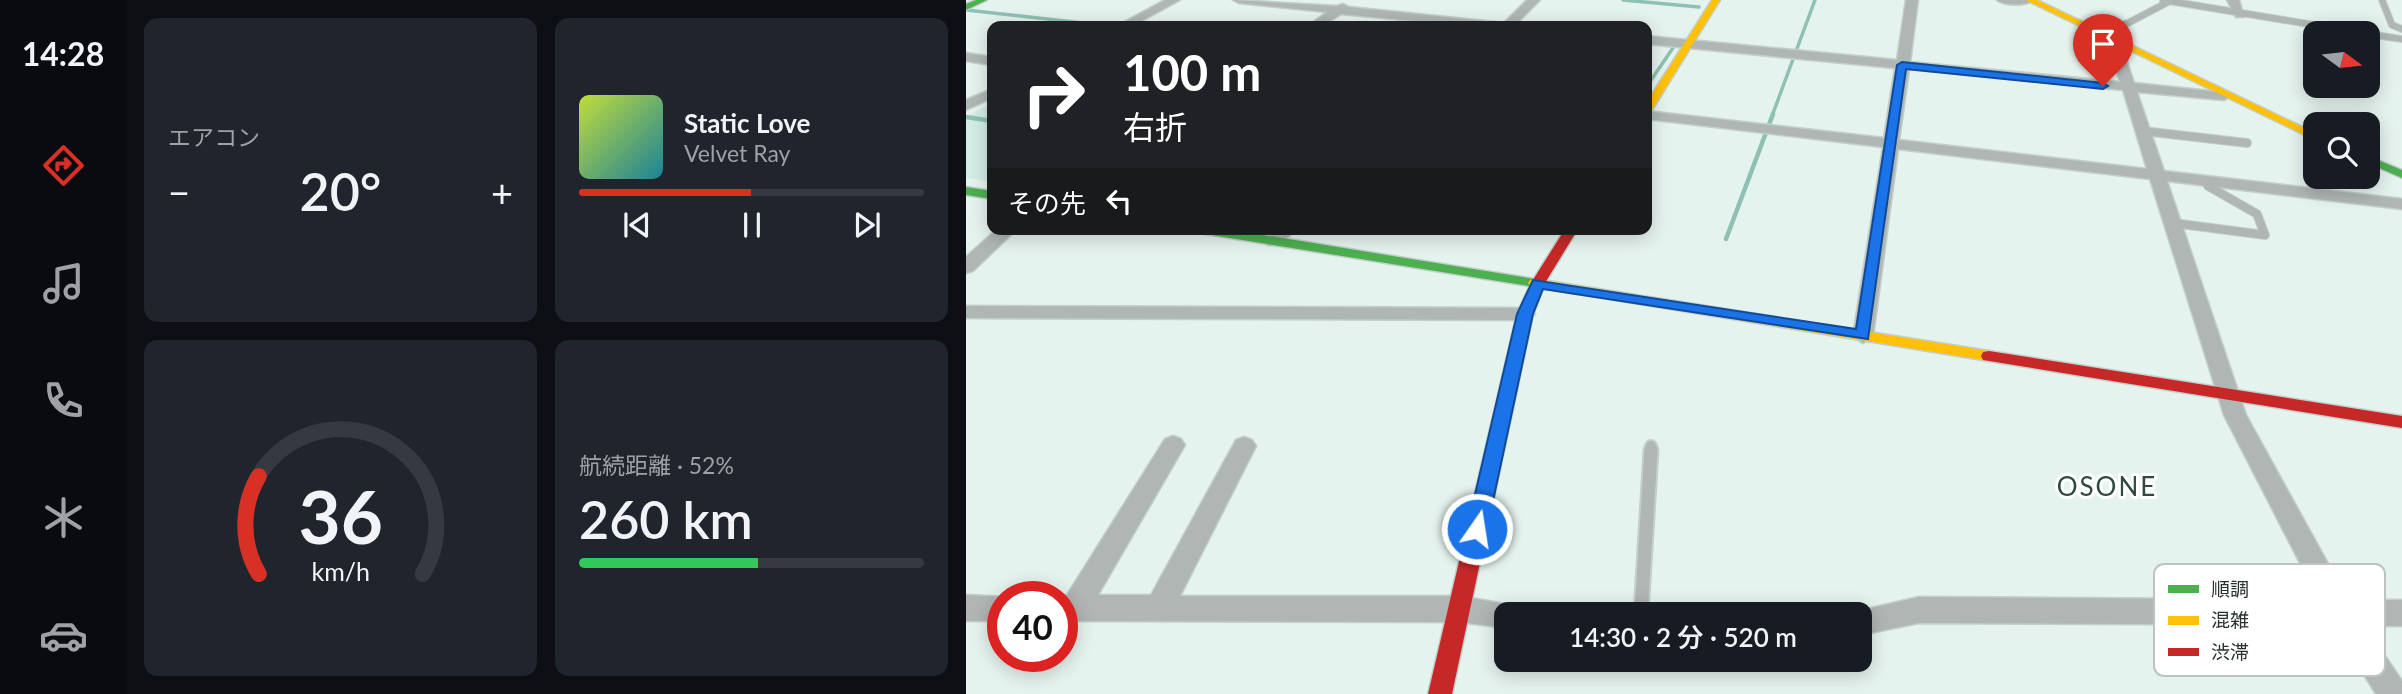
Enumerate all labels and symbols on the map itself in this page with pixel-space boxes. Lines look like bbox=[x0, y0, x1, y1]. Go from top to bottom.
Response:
pin bbox=[2073, 14, 2133, 86]
north arrow bbox=[2303, 21, 2380, 98]
district label: OSONE bbox=[2057, 470, 2157, 502]
position arrow bbox=[1440, 492, 1514, 566]
legend bbox=[2154, 564, 2385, 676]
text: 順調 bbox=[2211, 577, 2249, 600]
speed limit sign: 40 bbox=[987, 581, 1078, 672]
text: 混雑 bbox=[2211, 608, 2249, 631]
text: 渋滞 bbox=[2211, 640, 2249, 663]

